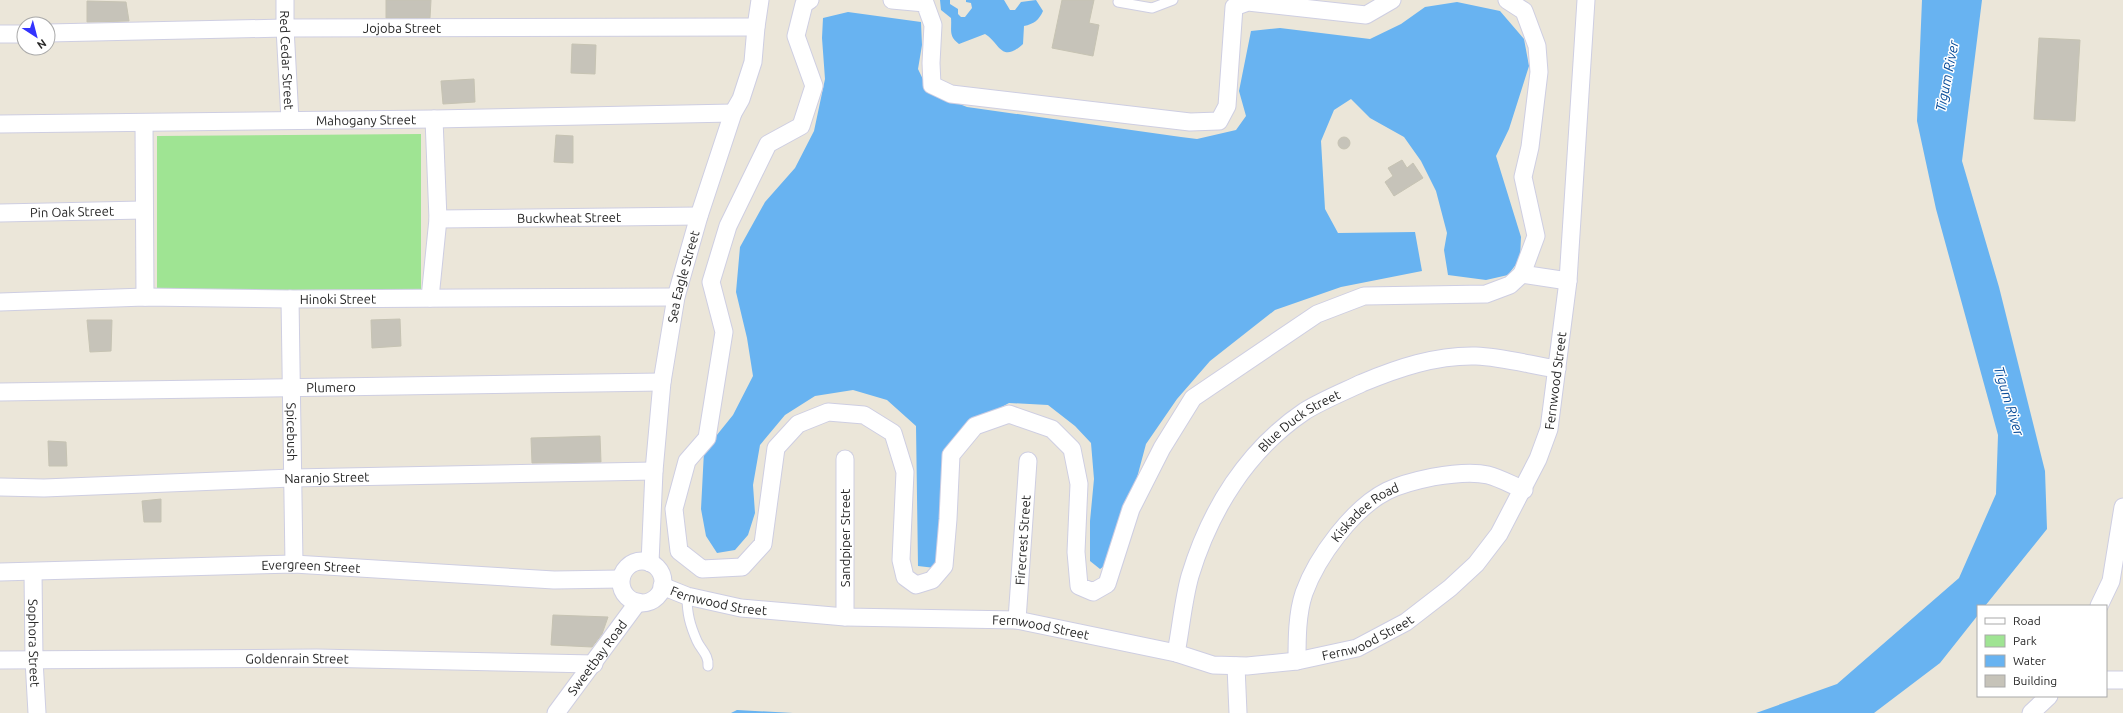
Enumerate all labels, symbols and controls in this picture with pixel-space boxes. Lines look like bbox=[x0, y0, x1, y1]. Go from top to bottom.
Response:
street label: Red Cedar Street bbox=[278, 10, 296, 110]
north arrow bbox=[16, 16, 56, 56]
street label: Jojoba Street bbox=[363, 21, 441, 35]
text: N bbox=[35, 37, 49, 51]
water label: Tigum River bbox=[1932, 38, 1962, 113]
street label: Mahogany Street bbox=[316, 112, 416, 127]
street label: Pin Oak Street bbox=[30, 204, 114, 219]
street label: Buckwheat Street bbox=[517, 210, 621, 225]
street label: Sea Eagle Street bbox=[665, 229, 702, 324]
street label: Hinoki Street bbox=[300, 292, 376, 306]
street label: Fernwood Street bbox=[1542, 331, 1568, 431]
water label: Tigum River bbox=[1991, 364, 2027, 438]
street label: Plumero bbox=[306, 380, 356, 394]
street label: Blue Duck Street bbox=[1255, 387, 1342, 454]
street label: Spicebush bbox=[285, 402, 299, 462]
street label: Naranjo Street bbox=[284, 470, 369, 485]
street label: Kiskadee Road bbox=[1328, 480, 1401, 544]
street label: Sandpiper Street bbox=[838, 489, 852, 587]
street label: Firecrest Street bbox=[1012, 495, 1033, 586]
street label: Evergreen Street bbox=[261, 557, 361, 575]
street label: Fernwood Street bbox=[668, 583, 768, 617]
street label: Sophora Street bbox=[26, 599, 43, 687]
legend bbox=[1977, 605, 2107, 697]
street label: Fernwood Street bbox=[1320, 612, 1416, 662]
street label: Fernwood Street bbox=[992, 613, 1091, 642]
text: Road bbox=[2013, 614, 2041, 627]
street label: Sweetbay Road bbox=[565, 617, 629, 698]
text: Park bbox=[2013, 634, 2037, 647]
street label: Goldenrain Street bbox=[245, 651, 349, 666]
text: Water bbox=[2013, 654, 2046, 667]
text: Building bbox=[2013, 674, 2057, 687]

